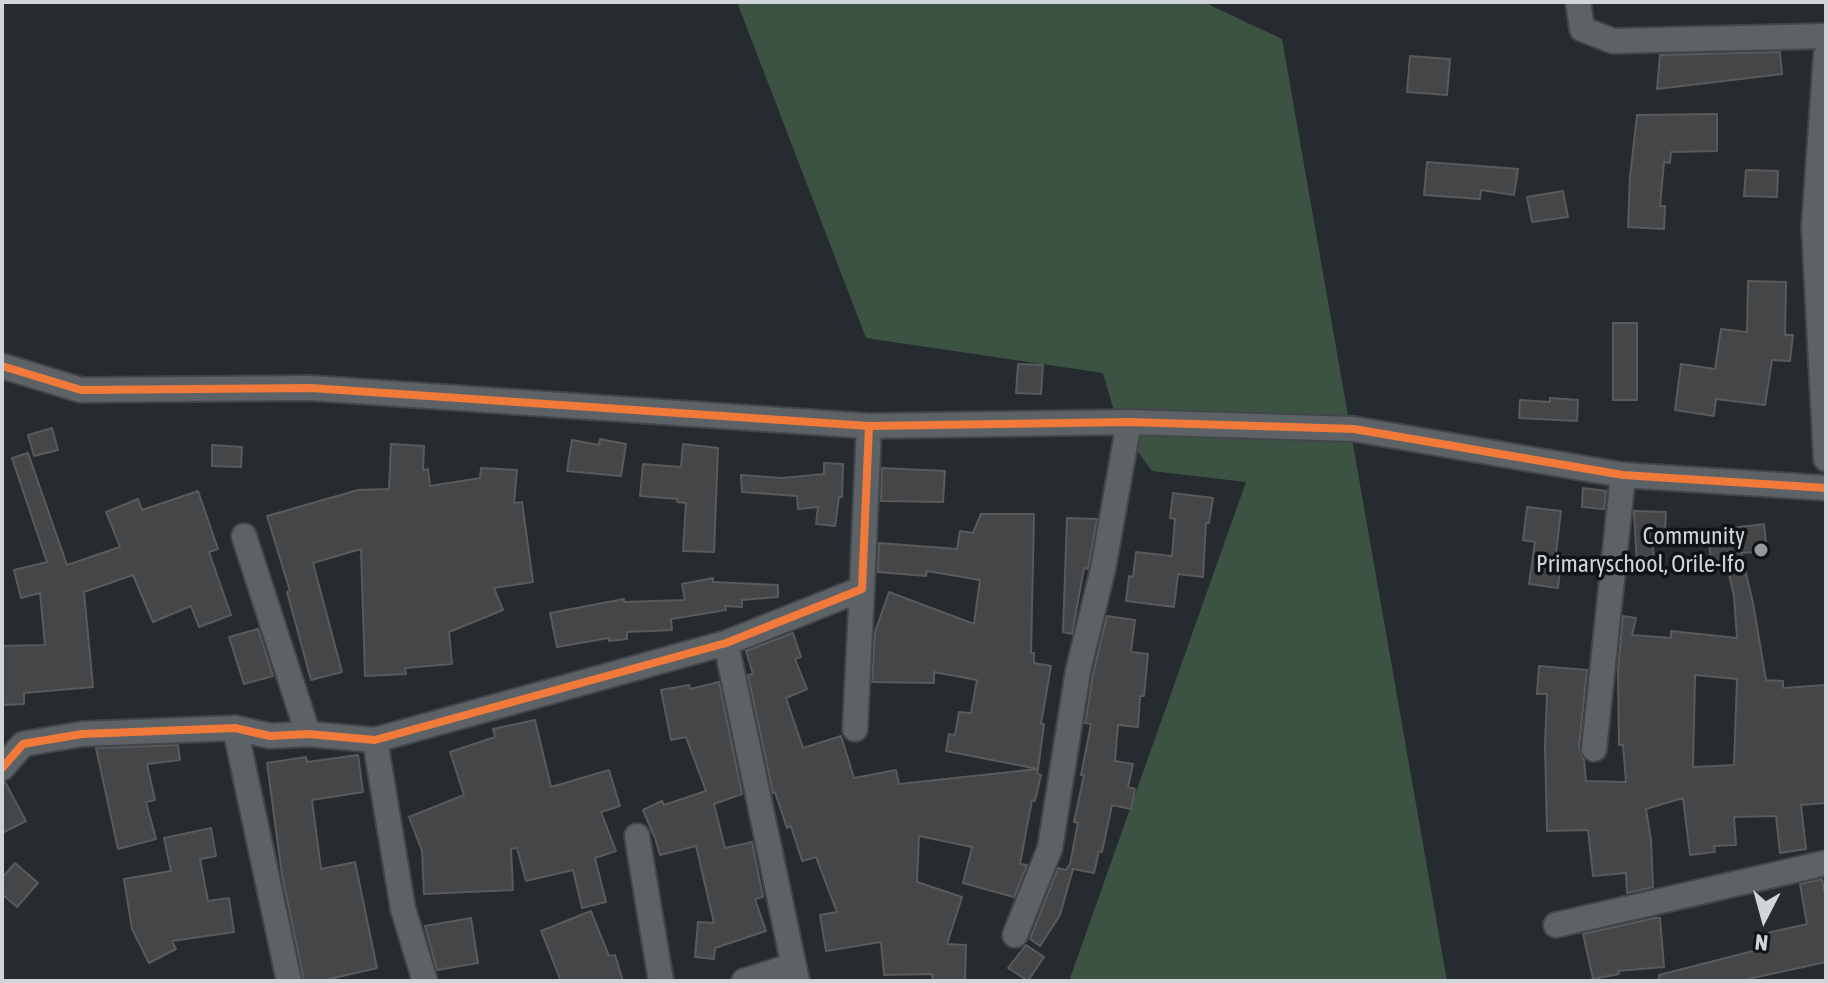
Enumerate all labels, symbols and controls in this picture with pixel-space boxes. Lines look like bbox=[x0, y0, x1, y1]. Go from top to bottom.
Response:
place label: Community Primaryschool, Orile-Ifo bbox=[1536, 522, 1745, 578]
marker: Community Primaryschool, Orile-Ifo bbox=[1752, 541, 1770, 559]
north arrow bbox=[1724, 879, 1804, 959]
text: N bbox=[1754, 929, 1769, 956]

